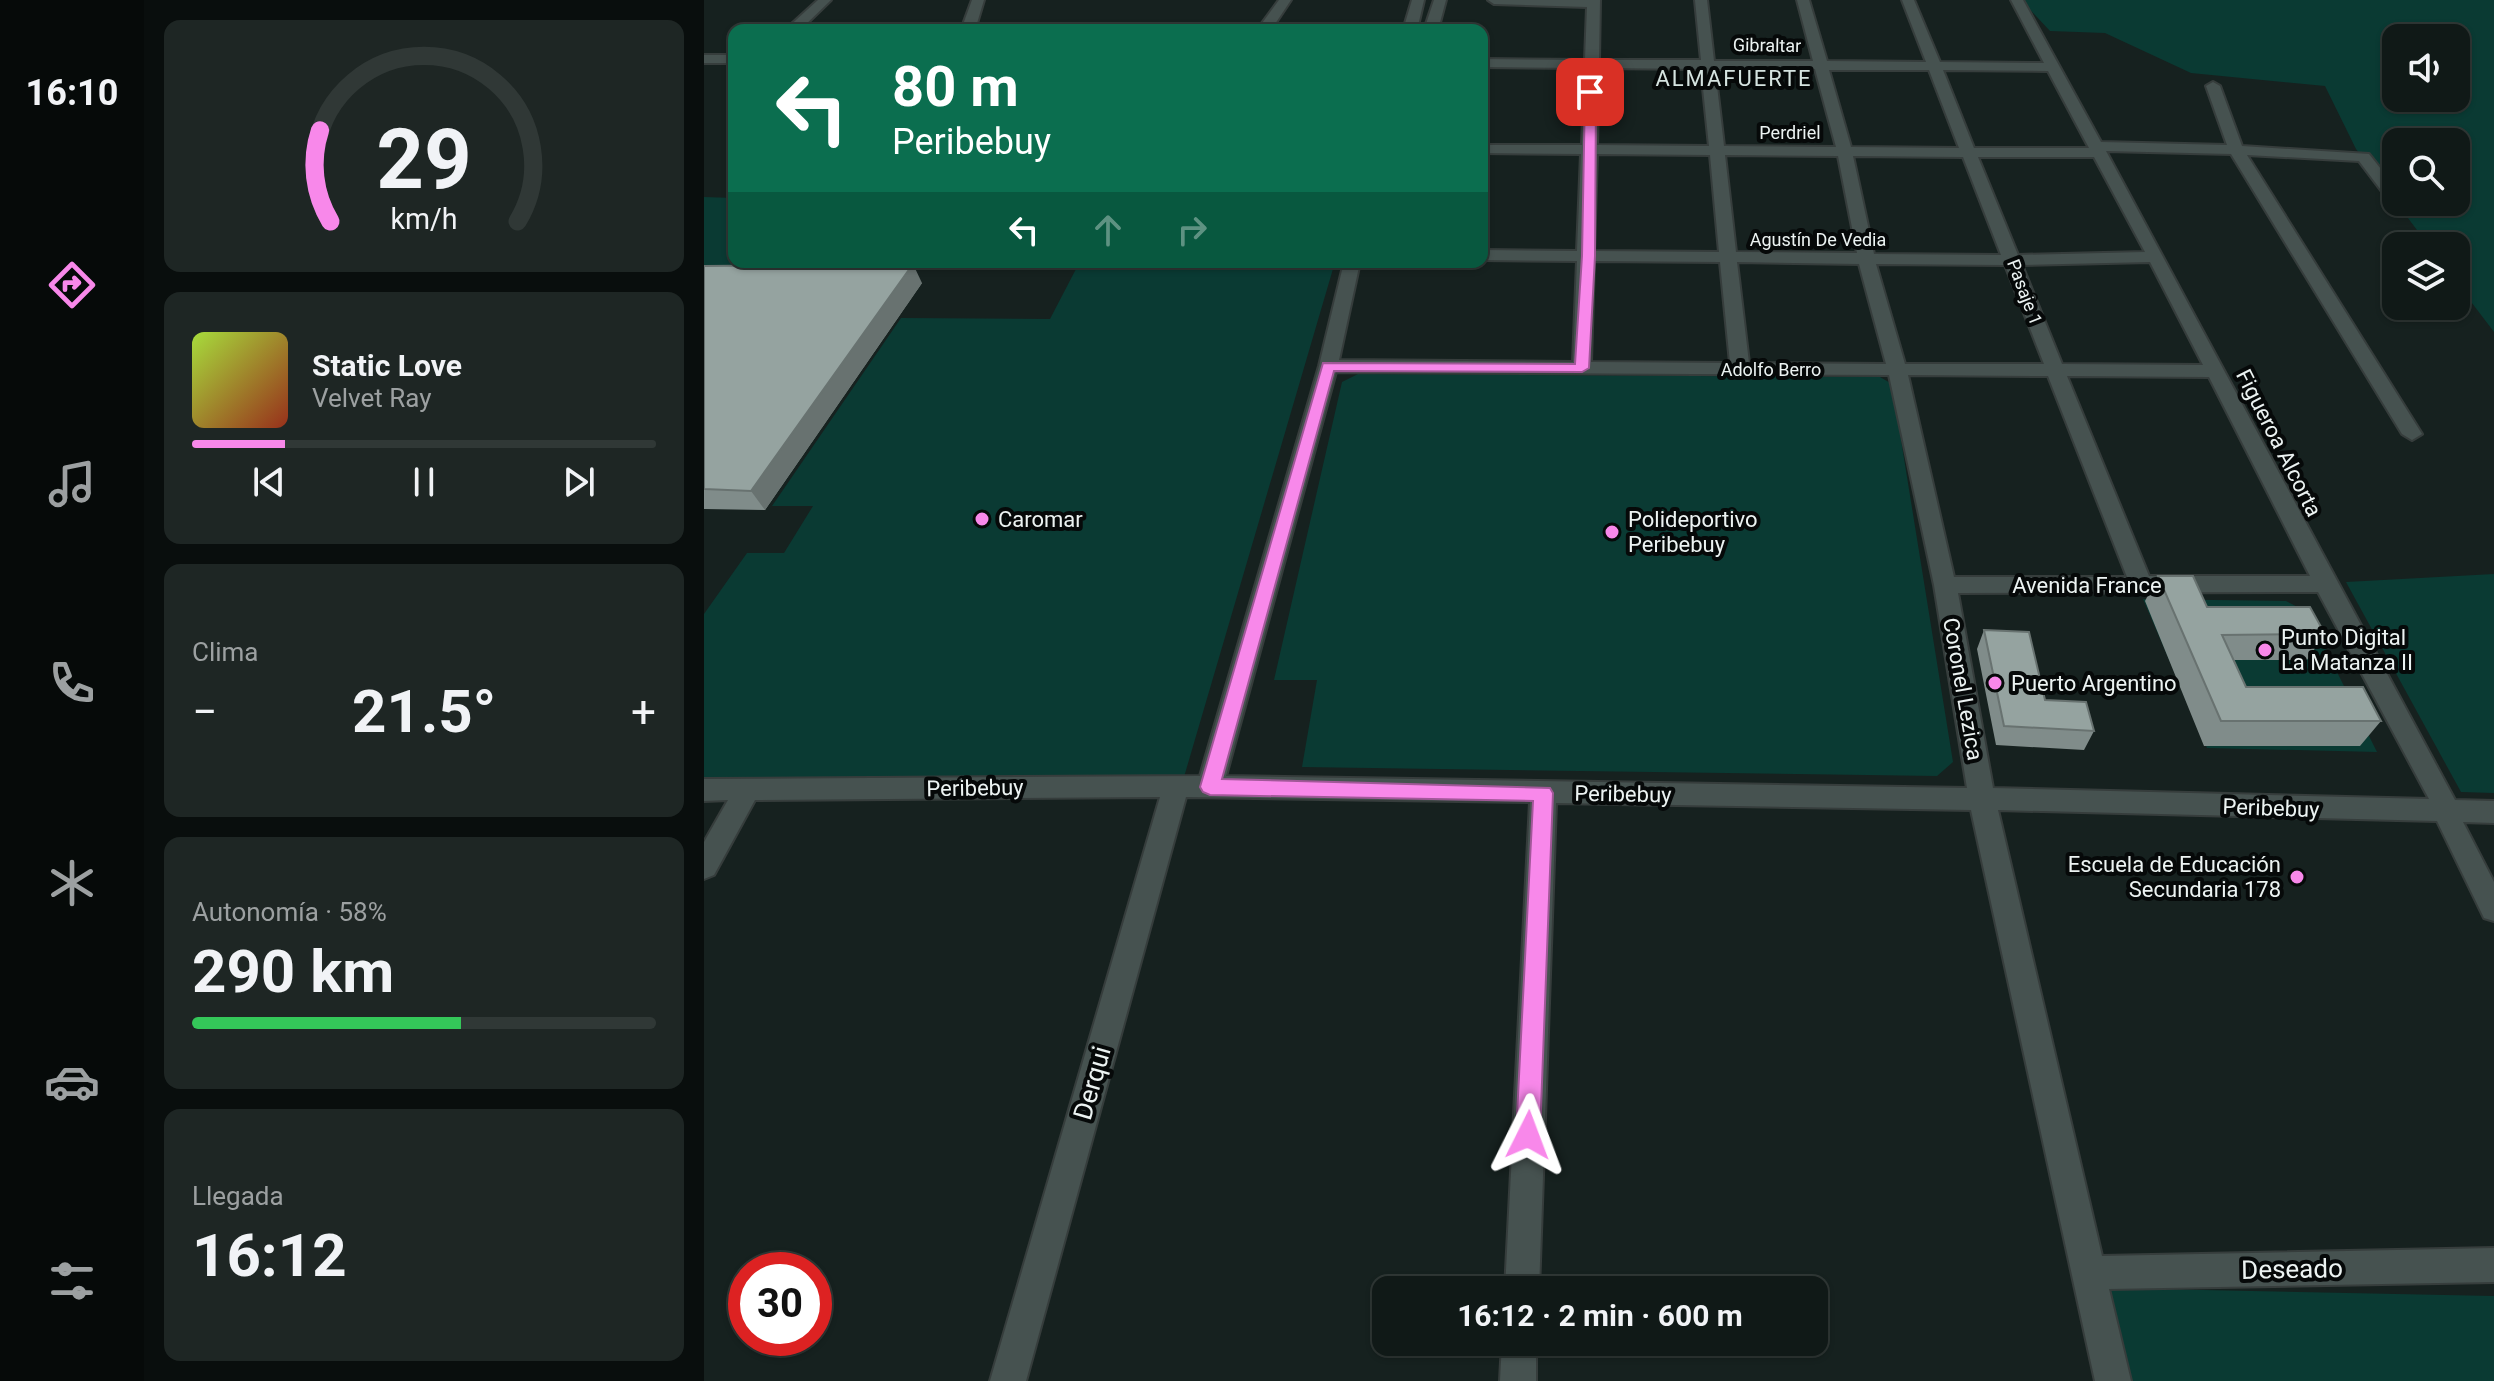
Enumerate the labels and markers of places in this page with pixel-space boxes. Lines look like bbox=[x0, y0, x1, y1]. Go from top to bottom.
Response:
pin bbox=[1556, 58, 1624, 126]
place label: Caromar bbox=[998, 507, 1083, 532]
place label: Polideportivo Peribebuy bbox=[1628, 507, 1758, 557]
marker: Caromar bbox=[973, 510, 991, 528]
marker: Polideportivo Peribebuy bbox=[1603, 523, 1621, 541]
place label: Punto Digital La Matanza II bbox=[2281, 625, 2413, 675]
marker: Punto Digital La Matanza II bbox=[2256, 641, 2274, 659]
place label: Puerto Argentino bbox=[2011, 671, 2177, 696]
marker: Puerto Argentino bbox=[1986, 674, 2004, 692]
place label: Escuela de Educación Secundaria 178 bbox=[2068, 852, 2281, 902]
marker: Escuela de Educación Secundaria 178 bbox=[2288, 868, 2306, 886]

